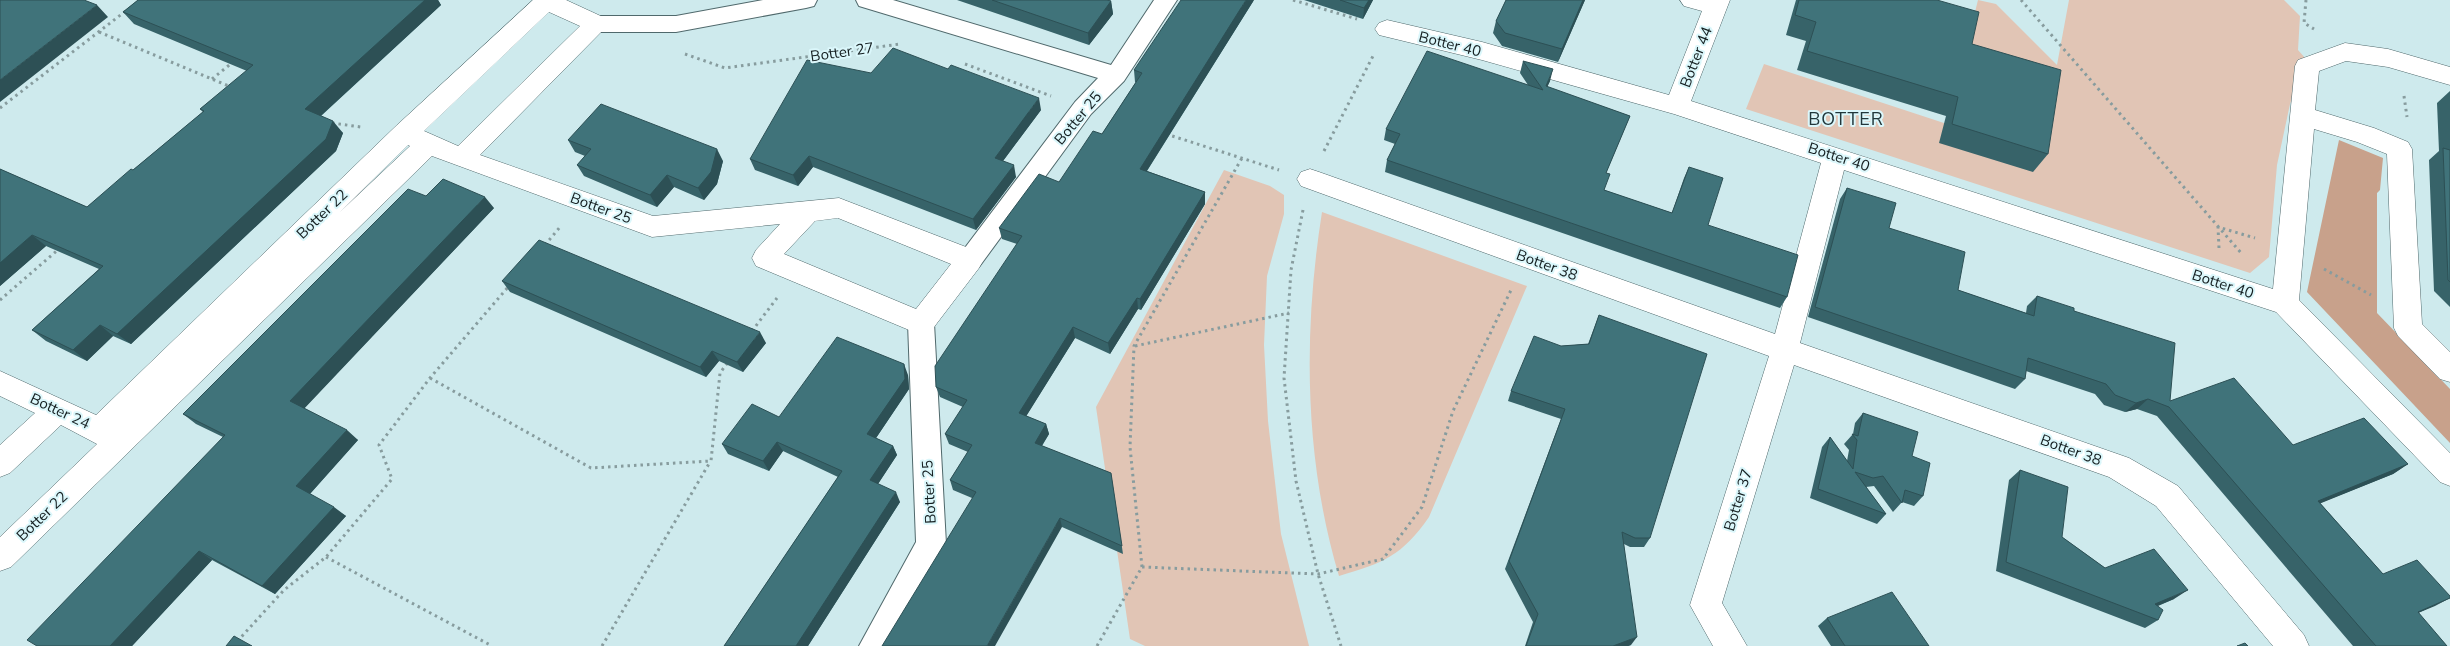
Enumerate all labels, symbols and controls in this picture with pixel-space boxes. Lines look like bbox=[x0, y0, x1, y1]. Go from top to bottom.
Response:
street label: Botter 44 bbox=[1675, 24, 1717, 90]
street label: Botter 40 bbox=[1417, 27, 1483, 61]
street label: Botter 27 bbox=[809, 38, 875, 66]
street label: Botter 25 bbox=[1050, 87, 1106, 149]
district label: BOTTER bbox=[1808, 107, 1884, 131]
street label: Botter 40 bbox=[1806, 138, 1872, 176]
street label: Botter 22 bbox=[292, 185, 352, 243]
street label: Botter 25 bbox=[568, 188, 634, 228]
street label: Botter 38 bbox=[1514, 245, 1580, 285]
street label: Botter 40 bbox=[2190, 265, 2256, 303]
street label: Botter 24 bbox=[27, 388, 93, 434]
street label: Botter 38 bbox=[2038, 430, 2104, 470]
street label: Botter 25 bbox=[917, 460, 941, 524]
street label: Botter 37 bbox=[1719, 467, 1757, 533]
street label: Botter 22 bbox=[12, 487, 72, 545]

